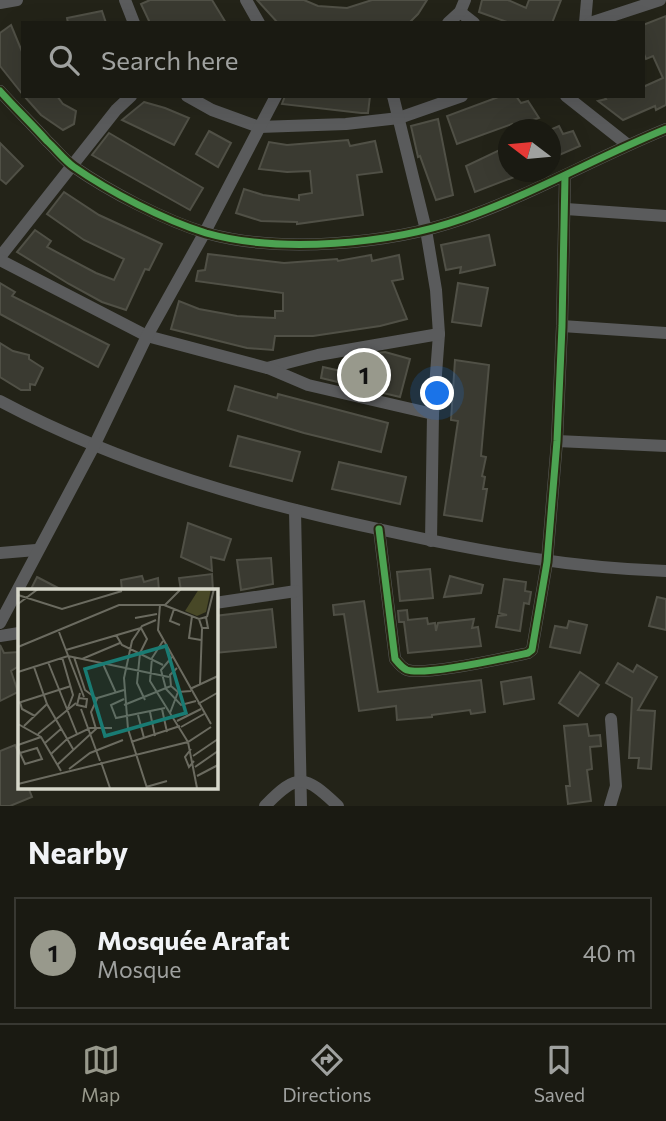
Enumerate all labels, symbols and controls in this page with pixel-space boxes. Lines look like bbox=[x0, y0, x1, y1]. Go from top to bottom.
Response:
search box bbox=[21, 21, 645, 98]
icon: search bbox=[45, 41, 83, 79]
text: Search here bbox=[101, 44, 239, 75]
north arrow bbox=[498, 119, 561, 182]
pin: 1 bbox=[341, 349, 387, 401]
your location bbox=[420, 376, 454, 410]
inset map bbox=[18, 589, 217, 788]
text: Nearby bbox=[28, 833, 128, 870]
text: Mosquée Arafat bbox=[97, 924, 290, 955]
text: 1 bbox=[48, 939, 58, 967]
text: 40 m bbox=[583, 939, 636, 967]
text: Mosque bbox=[97, 955, 181, 983]
tab: Map bbox=[81, 1041, 120, 1106]
tab: Directions bbox=[282, 1041, 372, 1106]
tab: Saved bbox=[534, 1041, 585, 1106]

